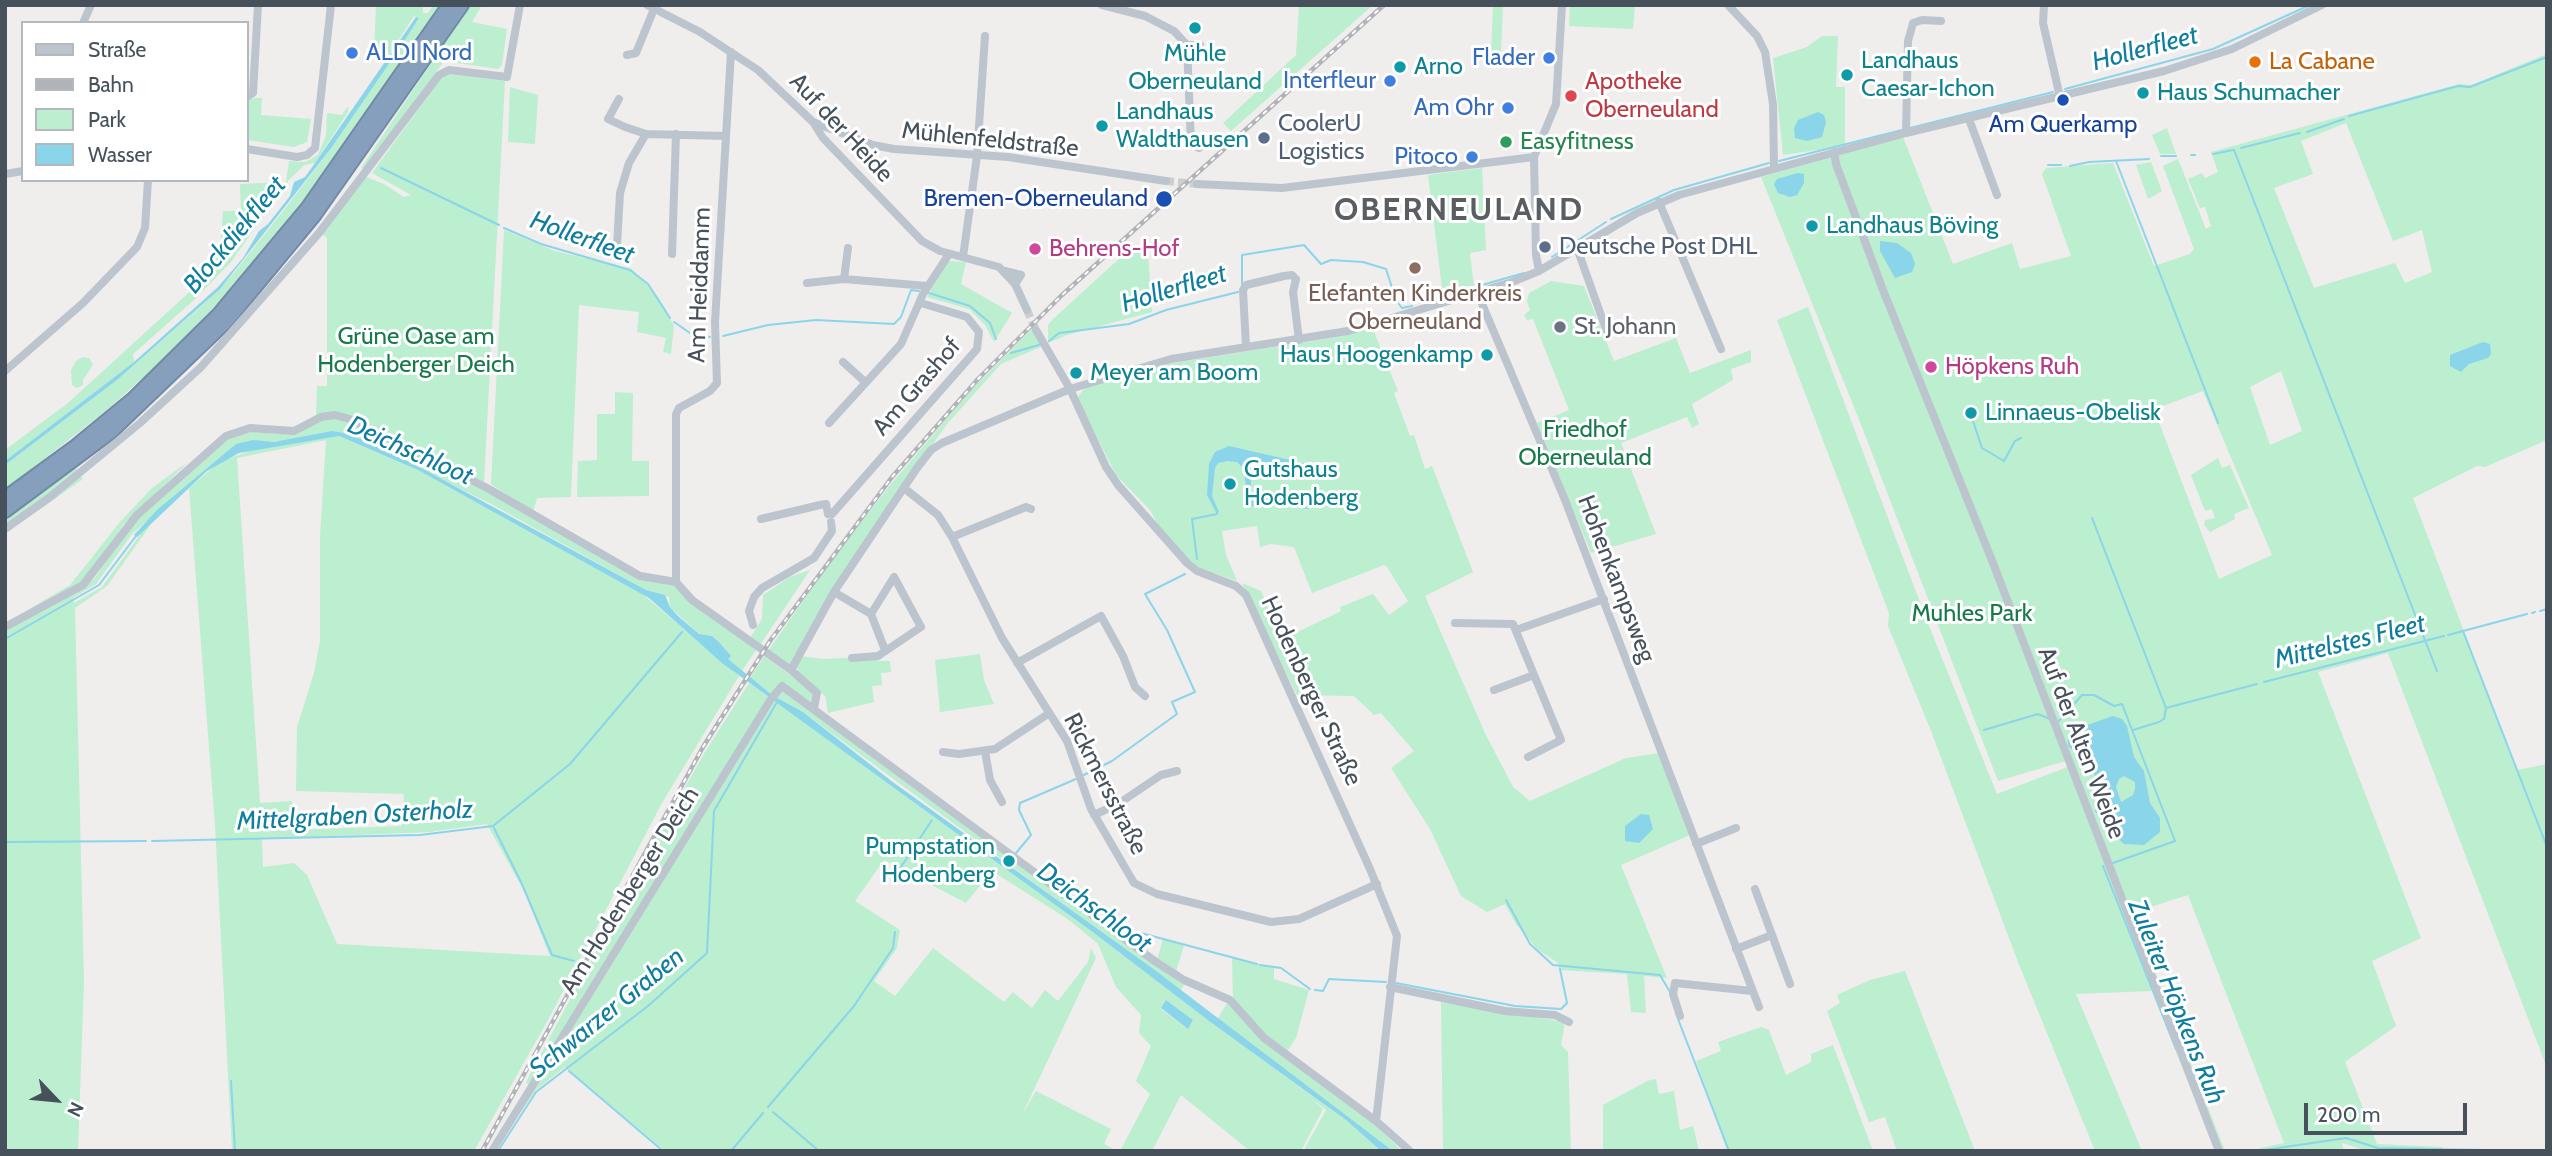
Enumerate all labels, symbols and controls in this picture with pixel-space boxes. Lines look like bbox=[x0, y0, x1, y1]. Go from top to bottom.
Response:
marker: Mühle Oberneuland bbox=[1187, 20, 1203, 36]
water label: Hollerfleet bbox=[2089, 20, 2201, 78]
legend bbox=[21, 21, 248, 182]
text: Straße bbox=[88, 37, 146, 62]
place label: ALDI Nord bbox=[366, 39, 472, 67]
place label: Mühle Oberneuland bbox=[1128, 40, 1262, 96]
place label: Flader bbox=[1472, 44, 1535, 72]
marker: ALDI Nord bbox=[344, 45, 360, 61]
place label: Landhaus Caesar-Ichon bbox=[1861, 47, 1995, 103]
place label: La Cabane bbox=[2269, 48, 2375, 76]
marker: Flader bbox=[1541, 50, 1557, 66]
place label: Arno bbox=[1414, 53, 1463, 81]
marker: La Cabane bbox=[2247, 54, 2263, 70]
marker: Arno bbox=[1392, 59, 1408, 75]
street label: Auf der Heide bbox=[783, 67, 899, 189]
place label: Interfleur bbox=[1283, 67, 1376, 95]
marker: Landhaus Caesar-Ichon bbox=[1839, 67, 1855, 83]
place label: Apotheke Oberneuland bbox=[1585, 68, 1719, 124]
text: Bahn bbox=[88, 72, 134, 97]
marker: Interfleur bbox=[1382, 73, 1398, 89]
place label: Haus Schumacher bbox=[2157, 79, 2340, 107]
marker: Haus Schumacher bbox=[2135, 85, 2151, 101]
marker: Apotheke Oberneuland bbox=[1563, 88, 1579, 104]
marker: Am Querkamp bbox=[2055, 92, 2071, 108]
place label: Am Ohr bbox=[1414, 94, 1494, 122]
place label: Landhaus Waldthausen bbox=[1116, 98, 1249, 154]
marker: Am Ohr bbox=[1500, 100, 1516, 116]
text: Park bbox=[88, 107, 126, 132]
place label: CoolerU Logistics bbox=[1278, 110, 1364, 166]
place label: Am Querkamp bbox=[1989, 111, 2137, 139]
street label: Mühlenfeldstraße bbox=[900, 116, 1080, 164]
marker: Landhaus Waldthausen bbox=[1094, 118, 1110, 134]
place label: Easyfitness bbox=[1520, 128, 1634, 156]
marker: CoolerU Logistics bbox=[1256, 130, 1272, 146]
marker: Easyfitness bbox=[1498, 134, 1514, 150]
text: Wasser bbox=[88, 142, 152, 167]
place label: Pitoco bbox=[1394, 143, 1458, 171]
marker: Pitoco bbox=[1464, 149, 1480, 165]
water label: Blockdiekfleet bbox=[177, 170, 293, 300]
place label: Bremen-Oberneuland bbox=[924, 185, 1148, 213]
marker: Bremen-Oberneuland bbox=[1154, 189, 1174, 209]
district label: OBERNEULAND bbox=[1335, 192, 1583, 230]
water label: Hollerfleet bbox=[526, 205, 638, 271]
street label: Am Heiddamm bbox=[683, 207, 717, 363]
place label: Landhaus Böving bbox=[1826, 212, 1998, 240]
marker: Landhaus Böving bbox=[1804, 218, 1820, 234]
place label: Deutsche Post DHL bbox=[1559, 233, 1757, 261]
place label: Behrens-Hof bbox=[1049, 235, 1179, 263]
marker: Deutsche Post DHL bbox=[1537, 239, 1553, 255]
marker: Behrens-Hof bbox=[1027, 241, 1043, 257]
water label: Hollerfleet bbox=[1118, 258, 1230, 320]
marker: Elefanten Kinderkreis Oberneuland bbox=[1407, 260, 1423, 276]
place label: Elefanten Kinderkreis Oberneuland bbox=[1308, 280, 1522, 336]
place label: St. Johann bbox=[1574, 313, 1676, 341]
marker: St. Johann bbox=[1552, 319, 1568, 335]
park label: Grüne Oase am Hodenberger Deich bbox=[317, 323, 515, 379]
street label: Am Grashof bbox=[867, 332, 967, 442]
place label: Haus Hoogenkamp bbox=[1280, 341, 1473, 369]
marker: Haus Hoogenkamp bbox=[1479, 347, 1495, 363]
place label: Höpkens Ruh bbox=[1945, 353, 2079, 381]
place label: Meyer am Boom bbox=[1090, 359, 1258, 387]
marker: Höpkens Ruh bbox=[1923, 359, 1939, 375]
marker: Meyer am Boom bbox=[1068, 365, 1084, 381]
place label: Linnaeus-Obelisk bbox=[1985, 399, 2161, 427]
marker: Linnaeus-Obelisk bbox=[1963, 405, 1979, 421]
water label: Deichschloot bbox=[343, 410, 477, 492]
park label: Friedhof Oberneuland bbox=[1518, 416, 1652, 472]
place label: Gutshaus Hodenberg bbox=[1244, 456, 1358, 512]
marker: Gutshaus Hodenberg bbox=[1222, 476, 1238, 492]
street label: Hohenkampsweg bbox=[1571, 491, 1661, 667]
street label: Hodenberger Straße bbox=[1254, 592, 1368, 790]
park label: Muhles Park bbox=[1911, 600, 2033, 628]
water label: Mittelstes Fleet bbox=[2271, 608, 2429, 676]
street label: Auf der Alten Weide bbox=[2031, 643, 2131, 843]
street label: Rickmersstraße bbox=[1057, 708, 1153, 860]
street label: Am Hodenberger Deich bbox=[554, 782, 706, 1000]
water label: Mittelgraben Osterholz bbox=[236, 794, 474, 838]
place label: Pumpstation Hodenberg bbox=[865, 833, 995, 889]
marker: Pumpstation Hodenberg bbox=[1001, 853, 1017, 869]
water label: Deichschloot bbox=[1031, 856, 1157, 960]
water label: Zuleiter Höpkens Ruh bbox=[2121, 895, 2231, 1109]
water label: Schwarzer Graben bbox=[523, 941, 691, 1085]
north arrow bbox=[21, 1065, 91, 1135]
scale bar bbox=[2307, 1090, 2470, 1134]
text: N bbox=[62, 1098, 89, 1121]
text: 200 m bbox=[2317, 1102, 2380, 1127]

